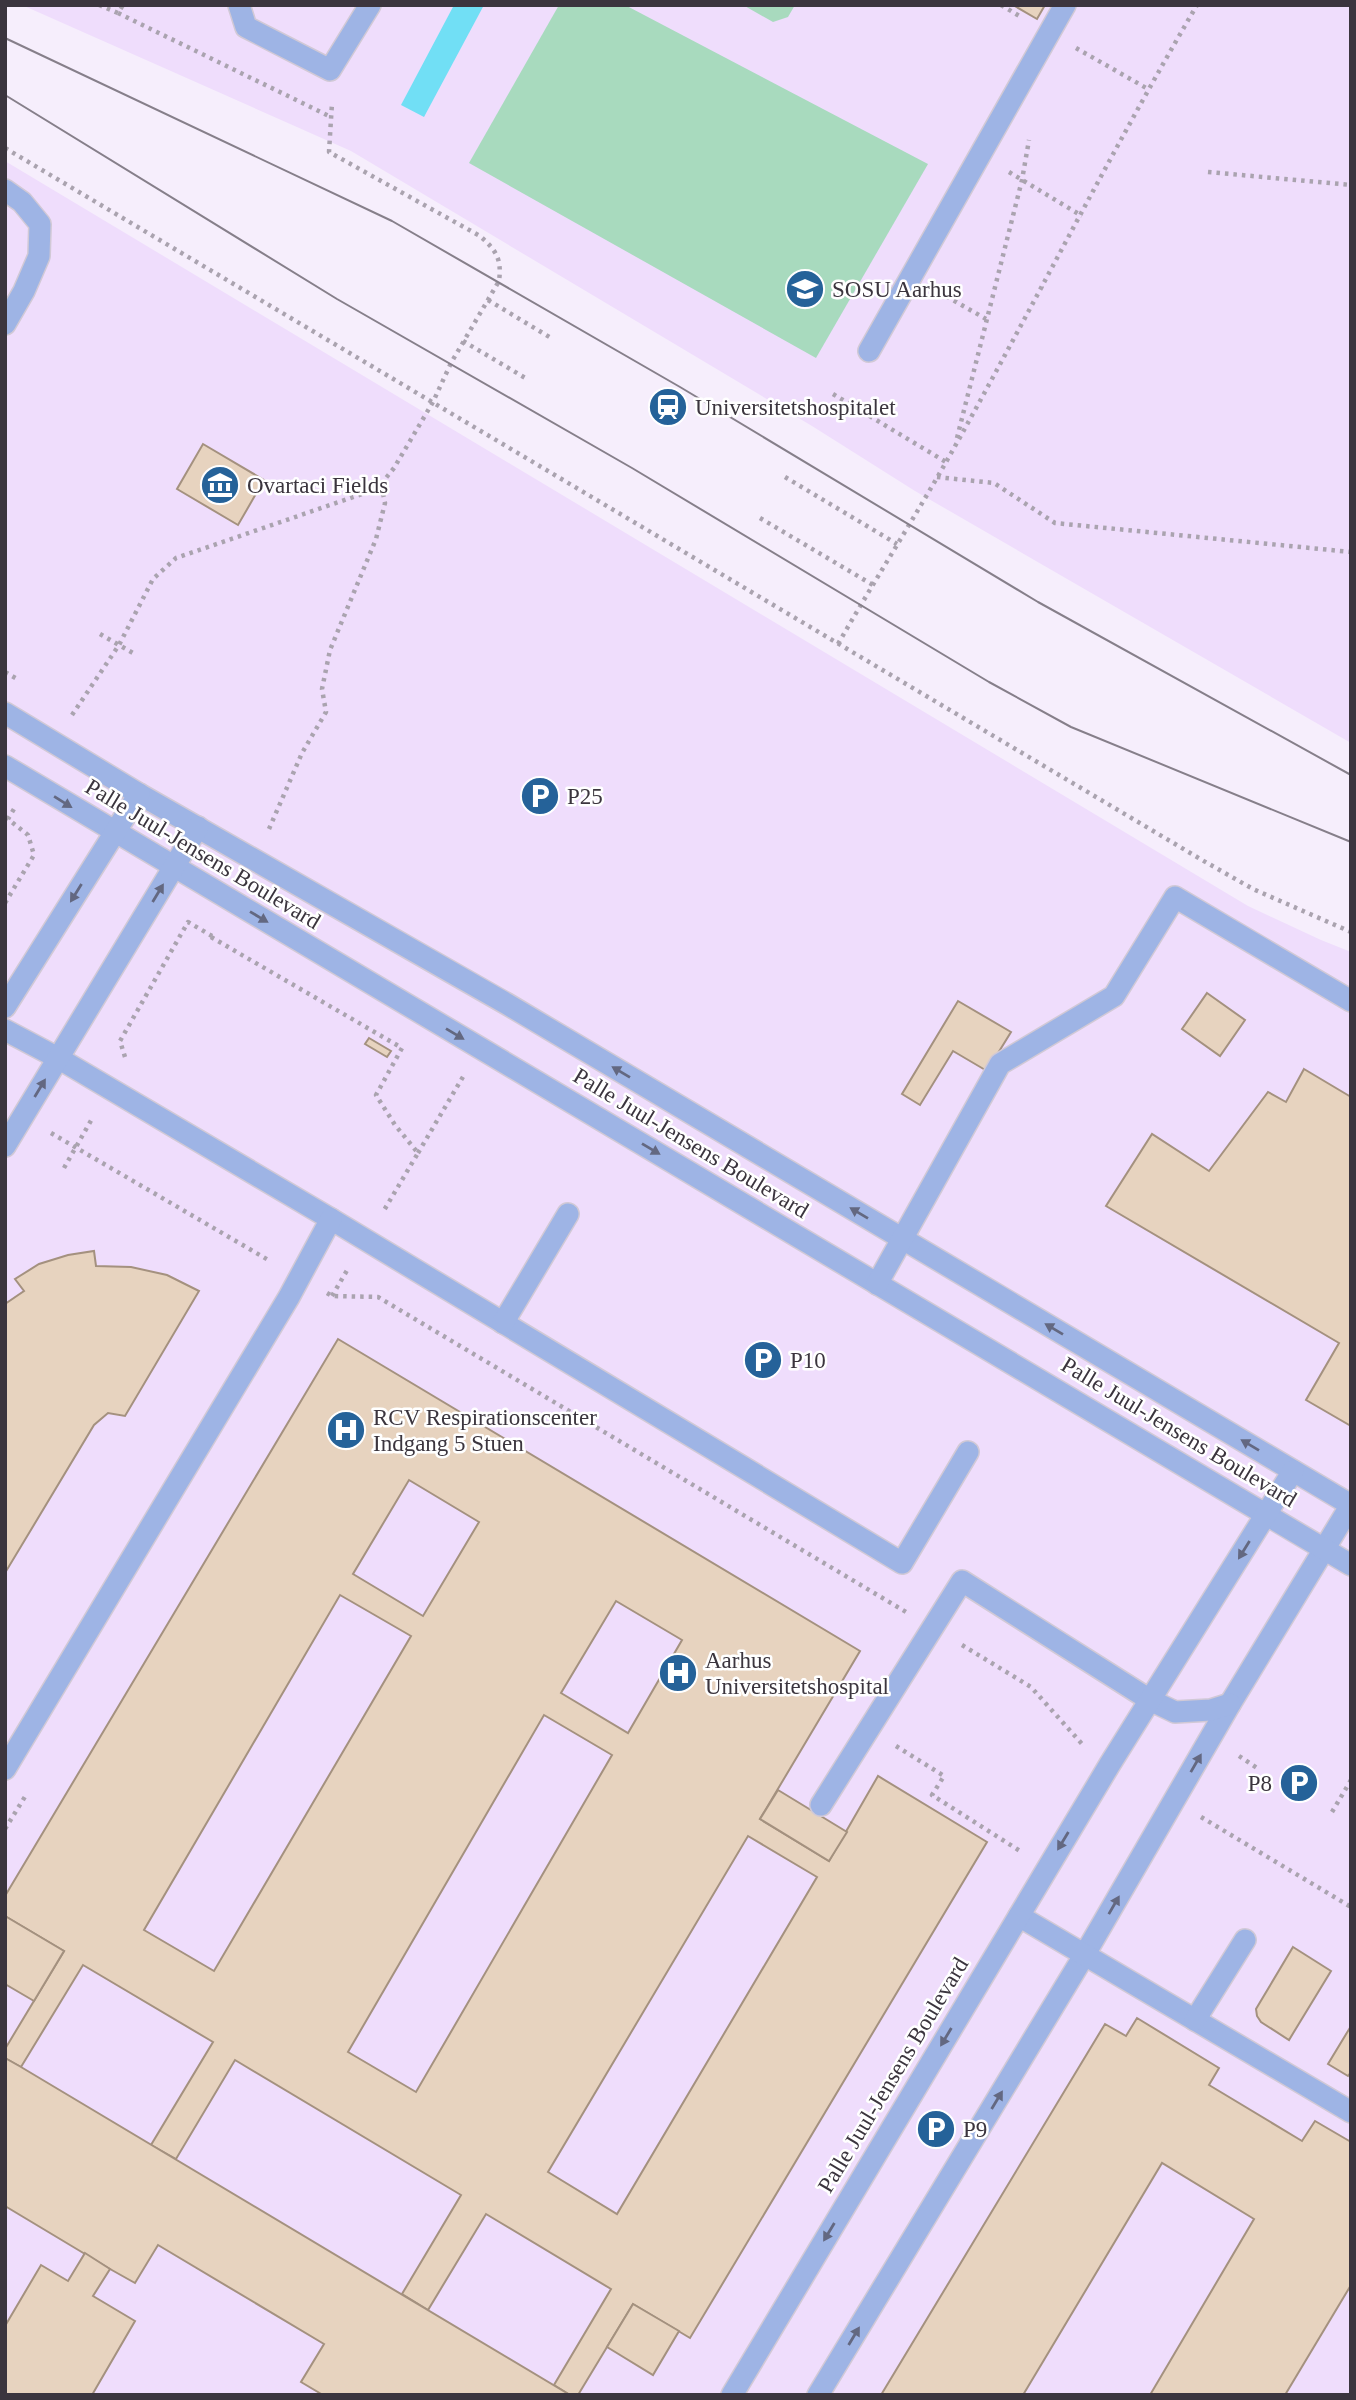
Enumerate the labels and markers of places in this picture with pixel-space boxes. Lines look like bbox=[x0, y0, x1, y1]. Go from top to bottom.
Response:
school or university icon: SOSU Aarhus bbox=[784, 268, 826, 310]
place label: SOSU Aarhus bbox=[832, 277, 962, 302]
station icon: Universitetshospitalet bbox=[647, 386, 689, 428]
place label: Universitetshospitalet bbox=[695, 395, 896, 420]
museum icon: Ovartaci Fields bbox=[199, 464, 241, 506]
place label: Ovartaci Fields bbox=[247, 473, 388, 498]
parking icon: P25 bbox=[519, 775, 561, 817]
place label: P25 bbox=[567, 784, 603, 809]
parking icon: P10 bbox=[742, 1339, 784, 1381]
place label: P10 bbox=[790, 1348, 826, 1373]
place label: RCV Respirationscenter Indgang 5 Stuen bbox=[373, 1405, 597, 1456]
hospital icon: RCV Respirationscenter Indgang 5 Stuen bbox=[325, 1409, 367, 1451]
place label: Aarhus Universitetshospital bbox=[705, 1648, 889, 1699]
hospital icon: Aarhus Universitetshospital bbox=[657, 1652, 699, 1694]
parking icon: P8 bbox=[1278, 1762, 1320, 1804]
place label: P8 bbox=[1248, 1771, 1272, 1796]
parking icon: P9 bbox=[915, 2108, 957, 2150]
place label: P9 bbox=[963, 2117, 987, 2142]

